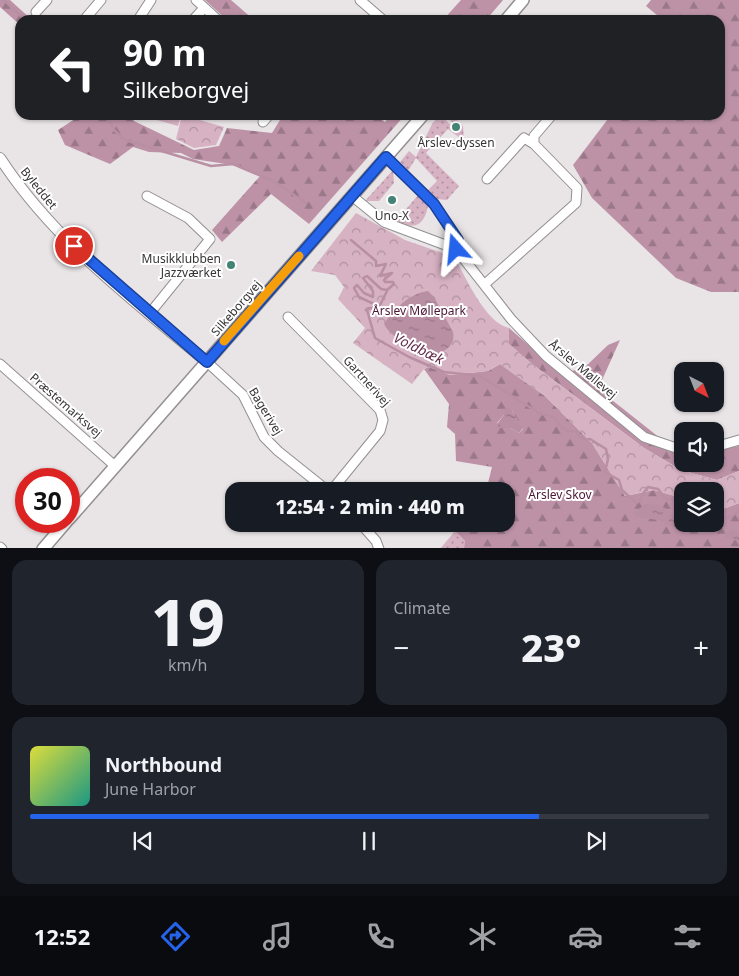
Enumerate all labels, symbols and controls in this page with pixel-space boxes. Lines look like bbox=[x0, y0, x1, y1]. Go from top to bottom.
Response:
text: 90 m bbox=[123, 29, 206, 76]
icon: left bbox=[40, 35, 105, 100]
text: Silkeborgvej bbox=[123, 74, 249, 104]
marker: Årslev-dyssen bbox=[450, 121, 462, 133]
place label: Årslev-dyssen bbox=[417, 134, 495, 151]
street label: Byleddet bbox=[17, 163, 62, 213]
marker: Uno-X bbox=[386, 194, 398, 206]
place label: Uno-X bbox=[375, 207, 409, 224]
position arrow bbox=[429, 222, 481, 274]
pin bbox=[53, 225, 95, 267]
icon: arrive bbox=[60, 232, 88, 260]
place label: Musikklubben Jazzværket bbox=[142, 250, 222, 281]
marker: Musikklubben Jazzværket bbox=[225, 259, 237, 271]
street label: Silkeborgvej bbox=[207, 276, 265, 340]
park label: Årslev Møllepark bbox=[372, 302, 466, 319]
water label: Voldbæk bbox=[391, 328, 448, 369]
street label: Årslev Møllevej bbox=[545, 335, 621, 403]
street label: Gartnerivej bbox=[340, 352, 394, 410]
north arrow bbox=[674, 362, 724, 412]
map controls bbox=[674, 362, 724, 532]
street label: Præstemarksvej bbox=[26, 369, 106, 441]
street label: Bagerivej bbox=[245, 384, 287, 438]
button: sound bbox=[674, 422, 724, 472]
speed limit sign: 30 bbox=[15, 468, 80, 533]
button: layers bbox=[674, 482, 724, 532]
park label: Årslev Skov bbox=[528, 486, 593, 503]
text: 12:54 · 2 min · 440 m bbox=[275, 494, 465, 520]
text: 19 bbox=[151, 577, 225, 665]
text: Climate bbox=[394, 597, 451, 619]
text: 23° bbox=[521, 621, 581, 673]
text: − bbox=[394, 628, 410, 666]
text: + bbox=[693, 628, 709, 666]
text: km/h bbox=[168, 654, 207, 676]
text: Northbound bbox=[105, 752, 222, 778]
text: June Harbor bbox=[105, 778, 196, 800]
icon: previous bbox=[129, 827, 157, 855]
icon: pause bbox=[355, 827, 383, 855]
icon: next bbox=[582, 827, 610, 855]
icon: directions bbox=[158, 919, 193, 954]
icon: music bbox=[260, 919, 295, 954]
icon: phone bbox=[363, 919, 398, 954]
icon: climate bbox=[465, 919, 500, 954]
icon: car bbox=[568, 919, 603, 954]
icon: filters bbox=[670, 919, 705, 954]
text: 12:52 bbox=[34, 921, 90, 951]

